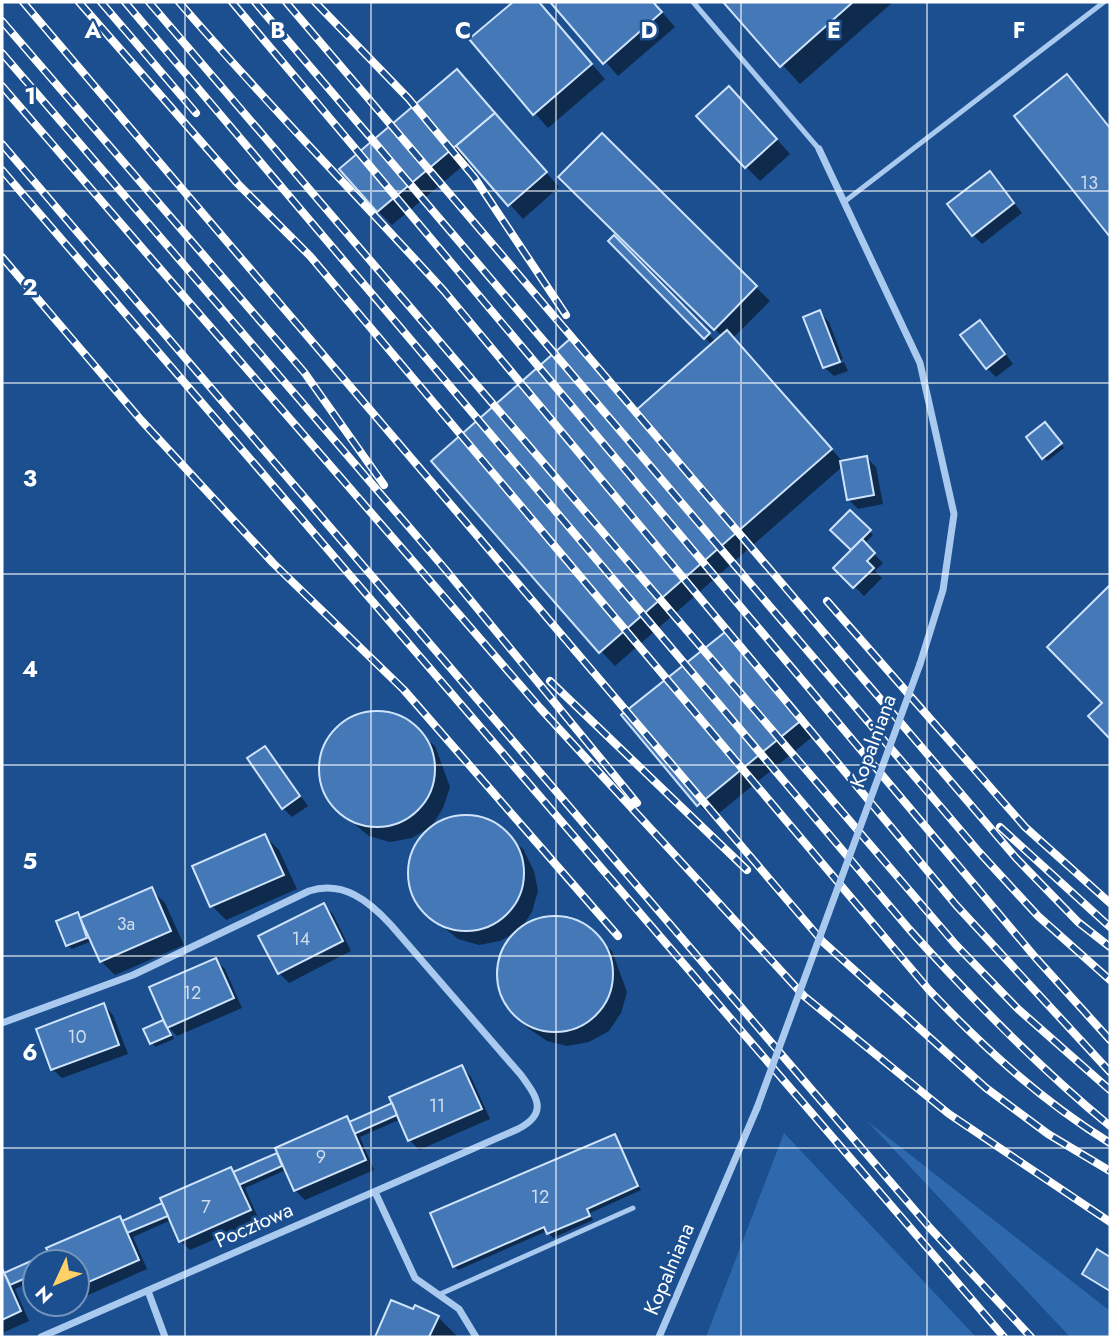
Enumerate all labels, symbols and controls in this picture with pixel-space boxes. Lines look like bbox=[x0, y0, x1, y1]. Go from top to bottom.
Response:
text: A bbox=[84, 13, 102, 47]
text: B bbox=[270, 13, 286, 47]
text: C bbox=[455, 13, 471, 47]
text: D bbox=[641, 13, 658, 47]
text: E bbox=[827, 13, 841, 47]
text: F bbox=[1013, 13, 1025, 47]
text: 1 bbox=[24, 79, 36, 113]
house number: 13 bbox=[1080, 170, 1098, 196]
text: 2 bbox=[22, 270, 38, 304]
text: 3 bbox=[23, 461, 37, 495]
text: 4 bbox=[22, 652, 38, 686]
street label: Kopalniana bbox=[842, 690, 904, 792]
text: 5 bbox=[23, 844, 37, 878]
house number: 3a bbox=[117, 911, 135, 937]
house number: 14 bbox=[292, 926, 310, 952]
house number: 12 bbox=[183, 980, 201, 1006]
house number: 10 bbox=[68, 1024, 87, 1050]
text: 6 bbox=[22, 1035, 38, 1069]
house number: 11 bbox=[429, 1093, 445, 1119]
house number: 9 bbox=[316, 1144, 326, 1170]
house number: 12 bbox=[531, 1184, 549, 1210]
house number: 7 bbox=[201, 1194, 211, 1220]
street label: Pocztowa bbox=[210, 1194, 298, 1256]
street label: Kopalniana bbox=[636, 1218, 702, 1320]
north arrow bbox=[21, 1248, 91, 1318]
text: N bbox=[29, 1280, 59, 1309]

